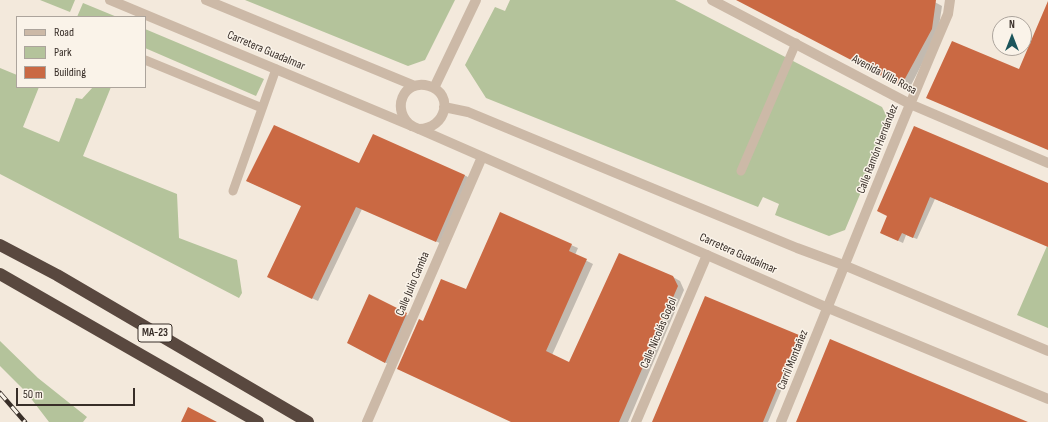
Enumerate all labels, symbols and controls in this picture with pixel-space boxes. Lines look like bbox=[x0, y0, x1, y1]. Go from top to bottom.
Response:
legend bbox=[16, 16, 146, 88]
north arrow bbox=[992, 16, 1032, 56]
text: N bbox=[1009, 18, 1015, 31]
text: Road bbox=[54, 25, 74, 40]
street label: Carretera Guadalmar bbox=[225, 28, 307, 74]
text: Park bbox=[54, 45, 72, 60]
street label: Avenida Villa Rosa bbox=[849, 52, 919, 98]
text: Building bbox=[54, 65, 86, 80]
street label: Calle Ramón Hernández bbox=[854, 102, 902, 196]
street label: Carretera Guadalmar bbox=[697, 231, 779, 277]
street label: Calle Julio Camba bbox=[393, 250, 433, 318]
street label: Calle Nicolás Gogol bbox=[638, 295, 680, 371]
road number: MA-23 bbox=[138, 324, 172, 342]
street label: Carril Montañez bbox=[774, 328, 812, 392]
scale bar bbox=[18, 380, 137, 406]
text: 50 m bbox=[23, 387, 43, 402]

